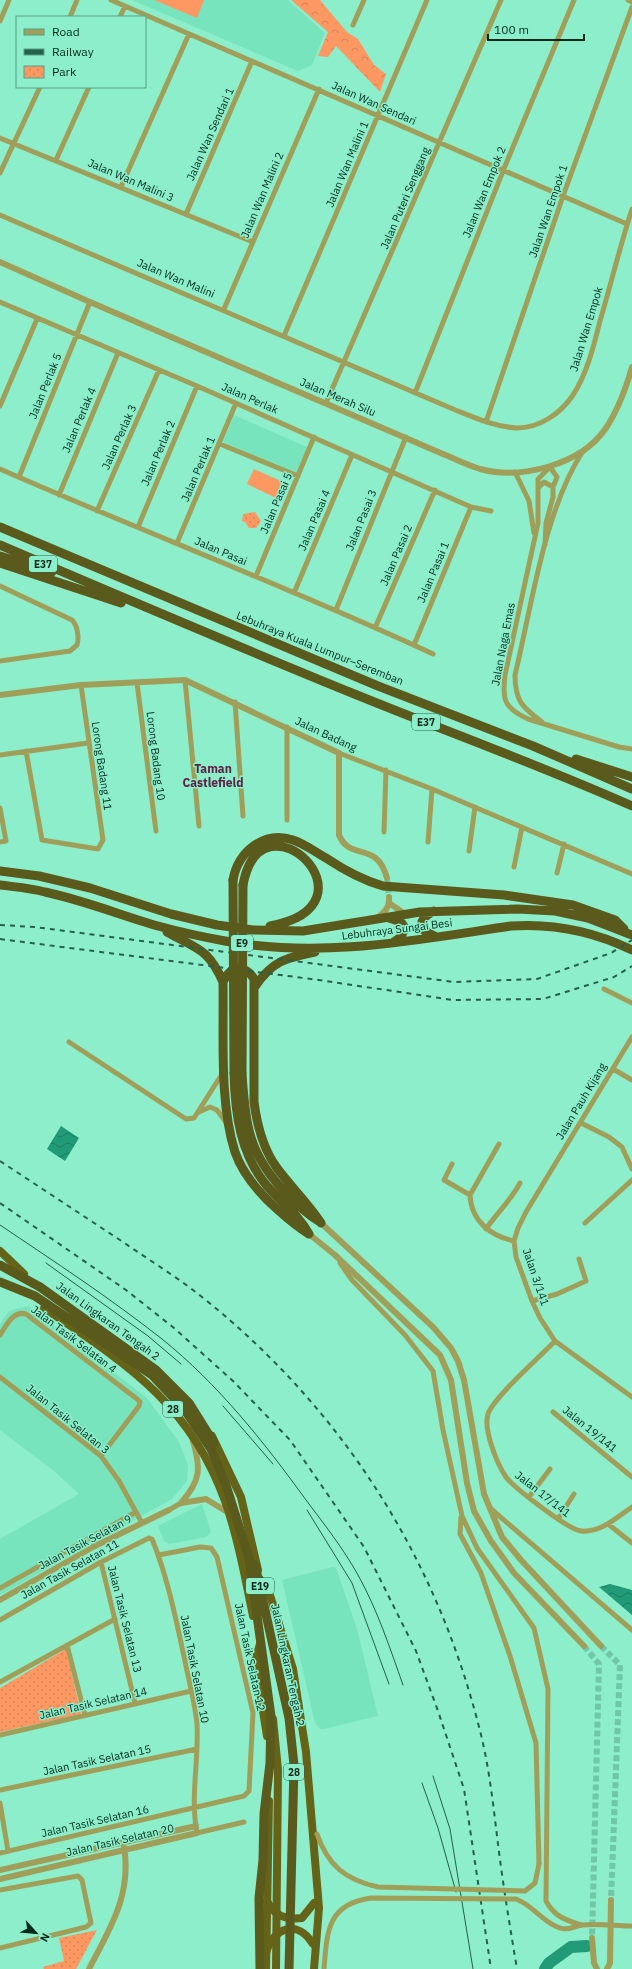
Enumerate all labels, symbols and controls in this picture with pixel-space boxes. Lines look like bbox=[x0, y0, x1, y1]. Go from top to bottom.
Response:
legend bbox=[16, 16, 146, 88]
scale bar bbox=[488, 16, 584, 42]
text: 100 m bbox=[494, 22, 529, 37]
text: Road bbox=[52, 24, 80, 39]
text: Railway bbox=[52, 44, 94, 59]
text: Park bbox=[52, 64, 77, 79]
street label: Jalan Wan Sendari bbox=[329, 78, 419, 128]
street label: Jalan Wan Sendari 1 bbox=[183, 85, 237, 183]
street label: Jalan Wan Malini 1 bbox=[323, 118, 372, 209]
street label: Jalan Wan Empok 2 bbox=[459, 144, 509, 240]
street label: Jalan Puteri Senggang bbox=[377, 145, 433, 251]
street label: Jalan Wan Malini 2 bbox=[238, 150, 286, 240]
street label: Jalan Wan Malini 3 bbox=[86, 156, 176, 204]
street label: Jalan Wan Empok 1 bbox=[526, 162, 571, 259]
street label: Jalan Wan Malini bbox=[135, 255, 217, 301]
street label: Jalan Wan Empok bbox=[566, 285, 606, 373]
street label: Jalan Perlak 5 bbox=[25, 351, 65, 421]
street label: Jalan Merah Silu bbox=[298, 375, 378, 419]
street label: Jalan Perlak bbox=[220, 379, 281, 417]
street label: Jalan Perlak 4 bbox=[59, 385, 99, 455]
street label: Jalan Perlak 3 bbox=[98, 402, 140, 472]
street label: Jalan Perlak 2 bbox=[138, 418, 178, 488]
street label: Jalan Perlak 1 bbox=[178, 434, 218, 504]
street label: Jalan Pasai 5 bbox=[257, 470, 295, 536]
street label: Jalan Pasai 4 bbox=[295, 487, 333, 553]
street label: Jalan Pasai 3 bbox=[342, 487, 380, 553]
street label: Jalan Pasai 2 bbox=[377, 522, 415, 588]
street label: Jalan Pasai bbox=[193, 534, 249, 568]
street label: Jalan Pasai 1 bbox=[414, 539, 452, 605]
road number: E37 bbox=[29, 556, 57, 572]
street label: Jalan Naga Emas bbox=[488, 601, 518, 687]
street label: Lebuhraya Kuala Lumpur–Seremban bbox=[234, 608, 406, 688]
street label: Lorong Badang 10 bbox=[144, 711, 168, 801]
street label: Jalan Badang bbox=[293, 714, 359, 754]
road number: E37 bbox=[412, 714, 440, 730]
street label: Lorong Badang 11 bbox=[89, 721, 115, 812]
district label: Taman Castlefield bbox=[182, 761, 244, 790]
street label: Lebuhraya Sungai Besi bbox=[341, 915, 453, 943]
road number: E9 bbox=[231, 935, 253, 951]
street label: Jalan Pauh Kijang bbox=[553, 1060, 610, 1142]
street label: Jalan 3/141 bbox=[520, 1246, 552, 1308]
street label: Jalan Lingkaran Tengah 2 bbox=[53, 1279, 163, 1363]
street label: Jalan Tasik Selatan 4 bbox=[28, 1302, 120, 1376]
street label: Jalan Tasik Selatan 3 bbox=[23, 1381, 113, 1457]
road number: 28 bbox=[163, 1401, 183, 1417]
street label: Jalan 19/141 bbox=[560, 1403, 621, 1456]
street label: Jalan 17/141 bbox=[513, 1468, 574, 1520]
street label: Jalan Tasik Selatan 9 bbox=[36, 1512, 134, 1572]
street label: Jalan Tasik Selatan 11 bbox=[18, 1536, 122, 1602]
street label: Jalan Tasik Selatan 13 bbox=[105, 1564, 145, 1674]
road number: E19 bbox=[246, 1578, 274, 1594]
street label: Jalan Tasik Selatan 12 bbox=[232, 1602, 268, 1712]
street label: Jalan Lingkaran Tengah 2 bbox=[268, 1603, 308, 1727]
street label: Jalan Tasik Selatan 10 bbox=[178, 1614, 212, 1724]
street label: Jalan Tasik Selatan 14 bbox=[38, 1684, 149, 1722]
street label: Jalan Tasik Selatan 15 bbox=[42, 1742, 152, 1778]
road number: 28 bbox=[284, 1764, 304, 1780]
street label: Jalan Tasik Selatan 16 bbox=[40, 1802, 150, 1840]
street label: Jalan Tasik Selatan 20 bbox=[65, 1821, 175, 1859]
north arrow bbox=[16, 1913, 56, 1953]
text: N bbox=[37, 1931, 53, 1944]

